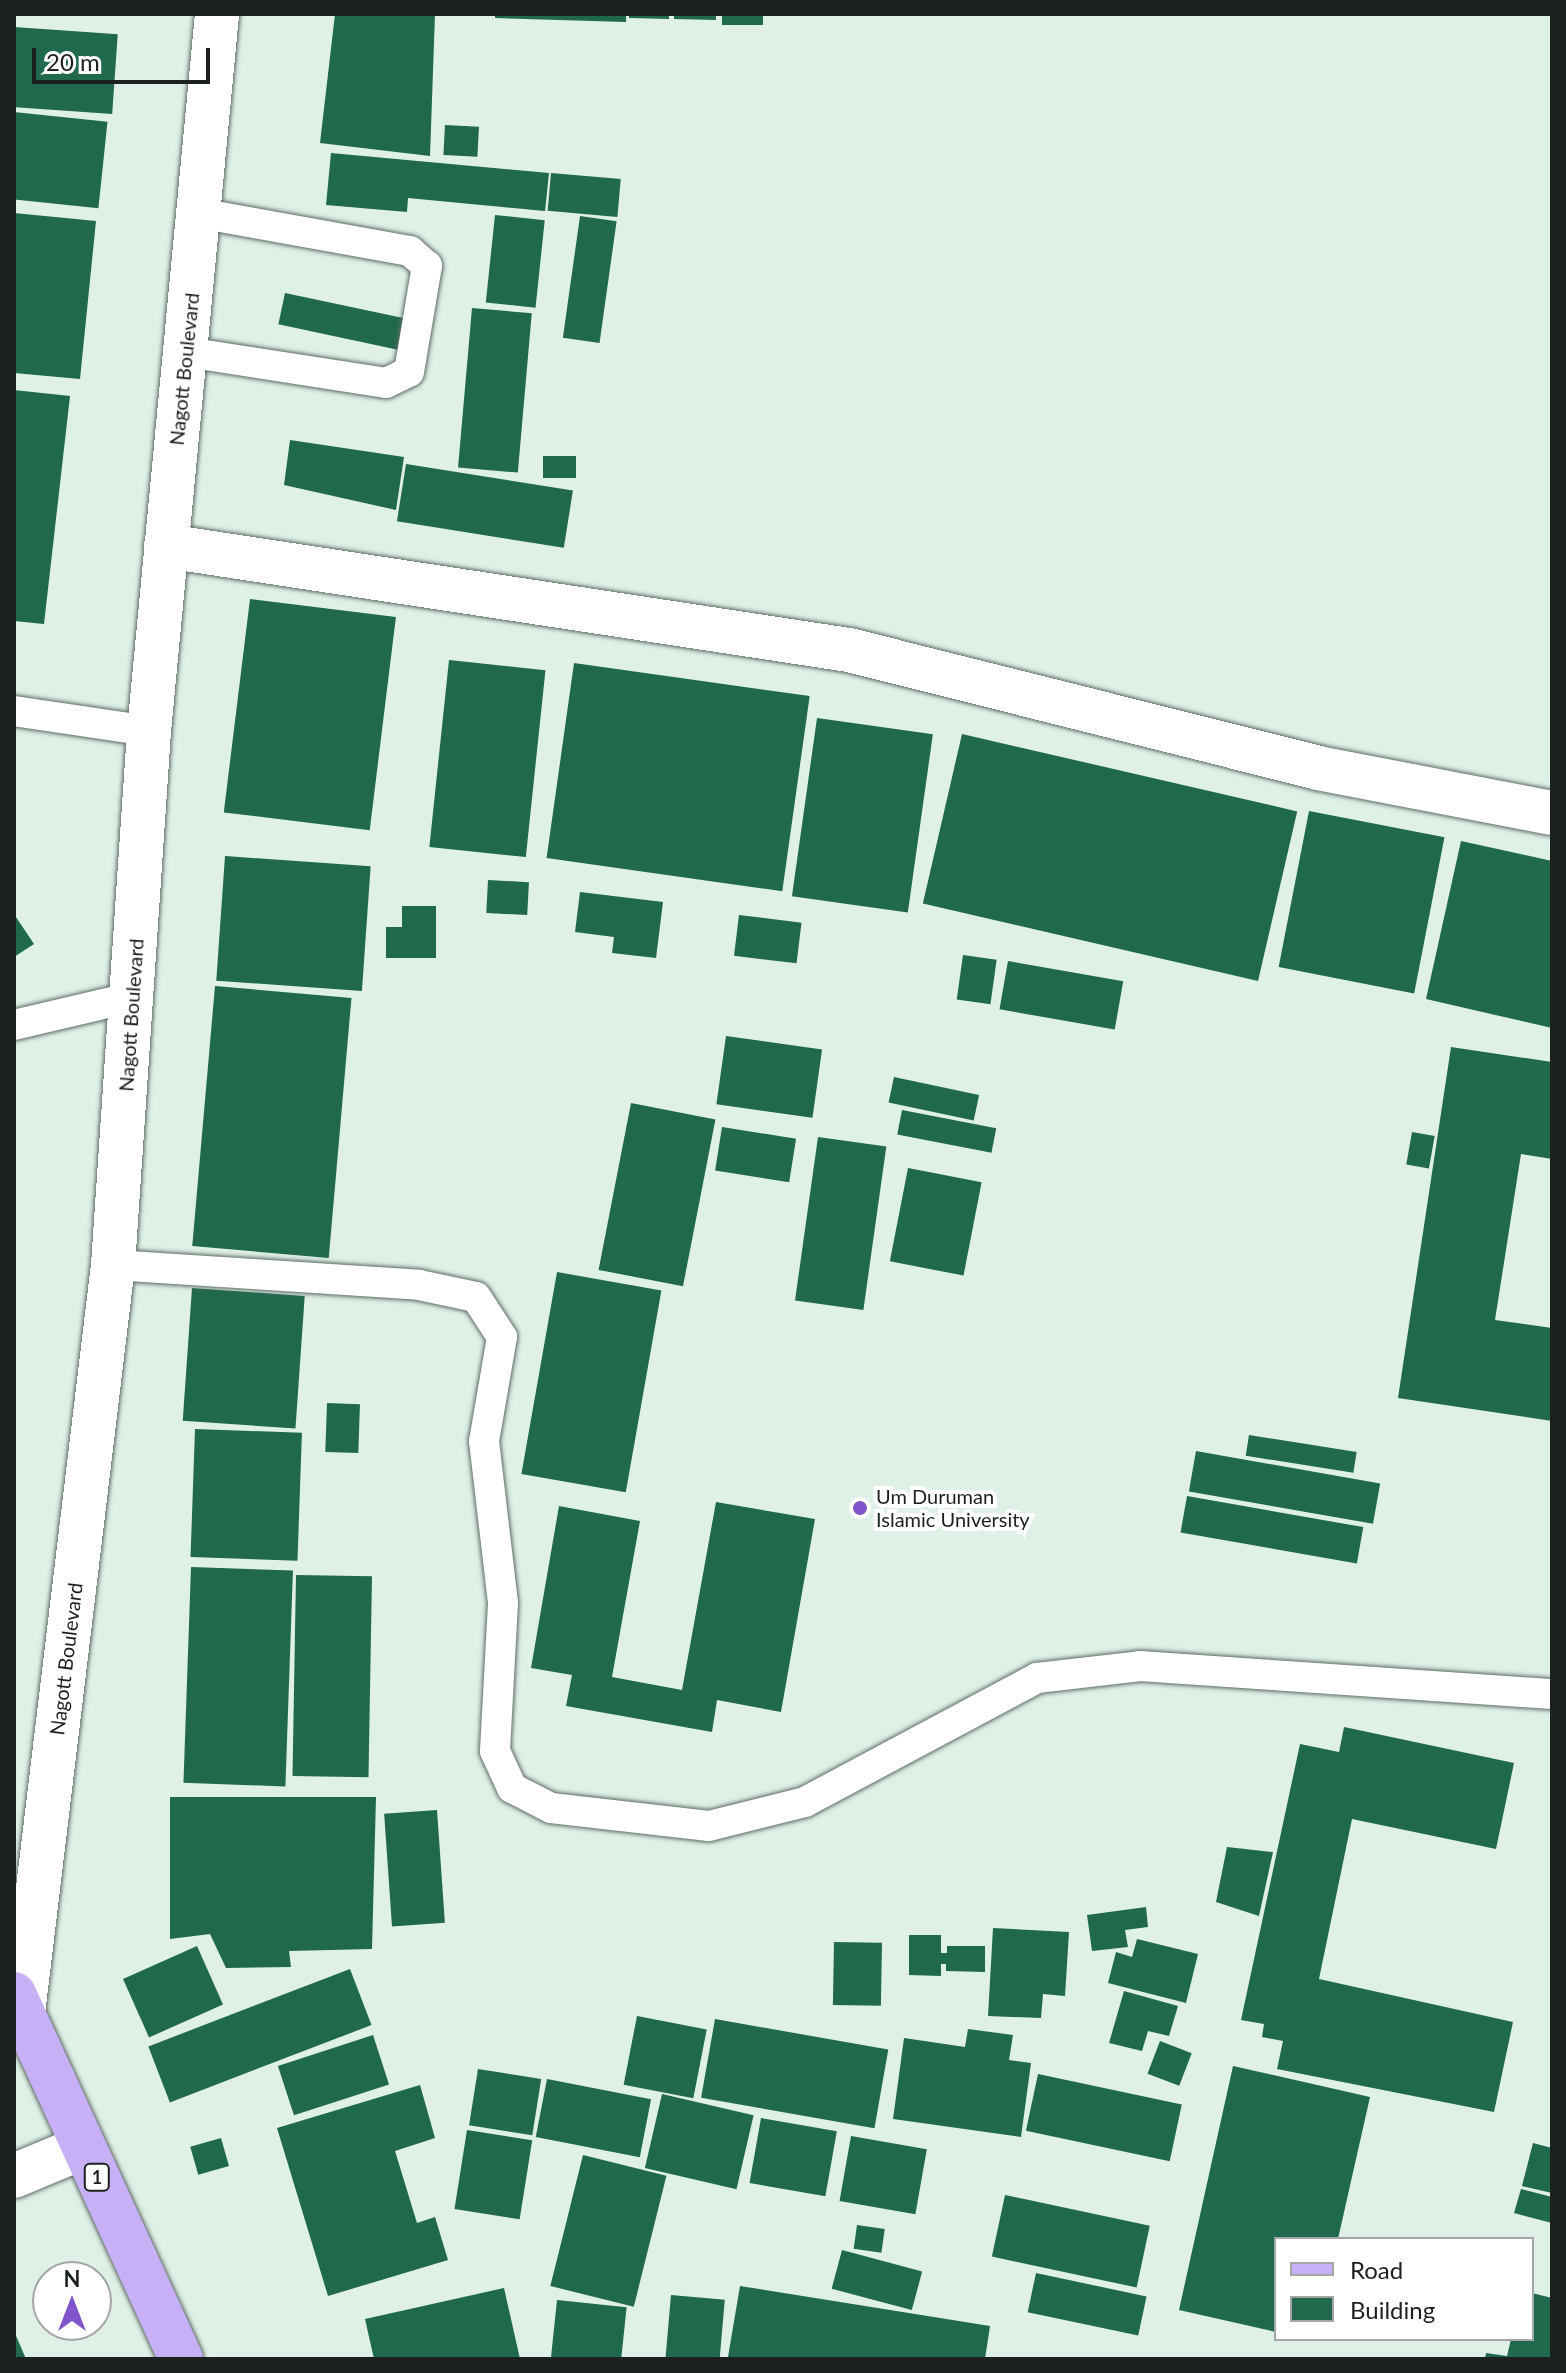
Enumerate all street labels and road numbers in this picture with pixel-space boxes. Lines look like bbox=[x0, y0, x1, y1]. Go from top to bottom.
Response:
street label: Nagott Boulevard bbox=[164, 291, 204, 447]
street label: Nagott Boulevard bbox=[114, 938, 148, 1092]
street label: Nagott Boulevard bbox=[45, 1581, 87, 1737]
road number: 1 bbox=[83, 2163, 111, 2191]

